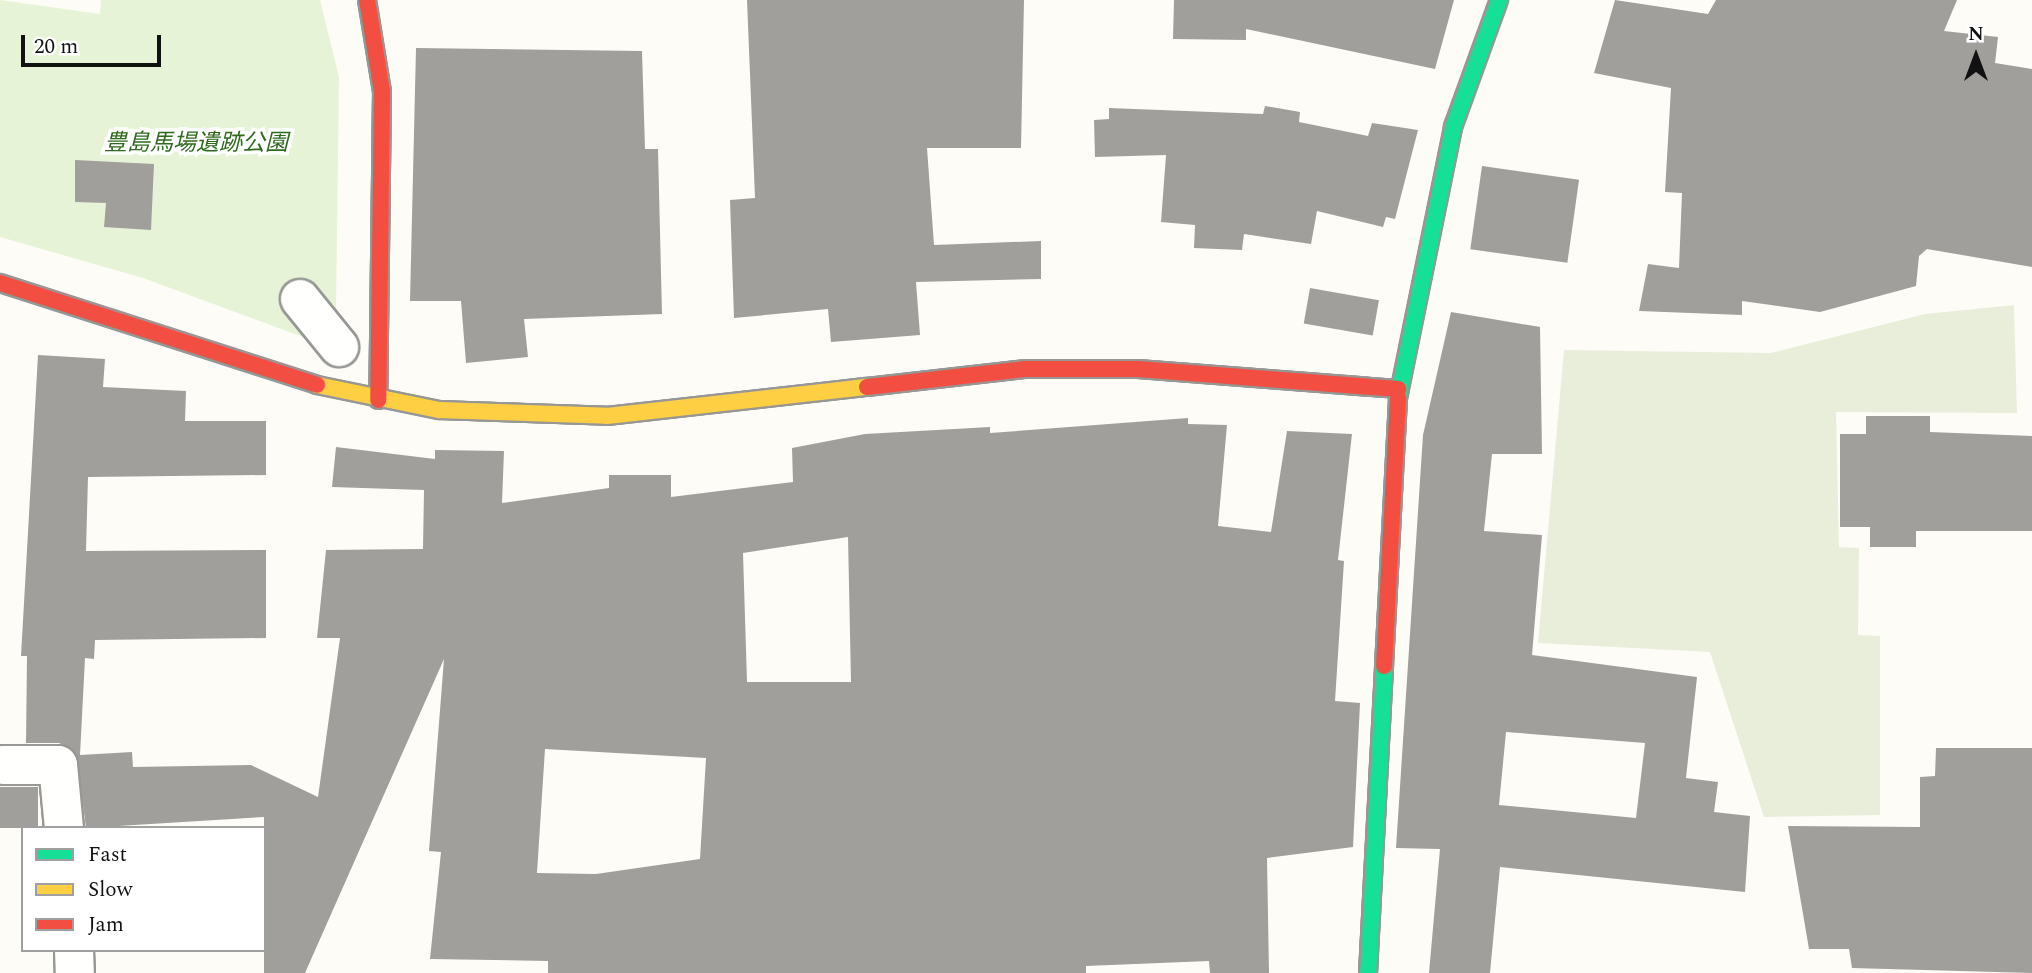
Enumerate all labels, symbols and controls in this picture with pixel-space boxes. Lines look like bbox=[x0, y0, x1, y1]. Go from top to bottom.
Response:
text: N bbox=[1968, 20, 1984, 49]
scale bar bbox=[24, 21, 164, 65]
north arrow bbox=[1941, 21, 2011, 91]
text: 20 m bbox=[34, 31, 78, 63]
park label: 豊島馬場遺跡公園 bbox=[104, 130, 288, 158]
legend bbox=[21, 826, 266, 952]
text: Fast bbox=[88, 839, 127, 871]
text: Slow bbox=[88, 874, 132, 906]
text: Jam bbox=[88, 909, 124, 941]

